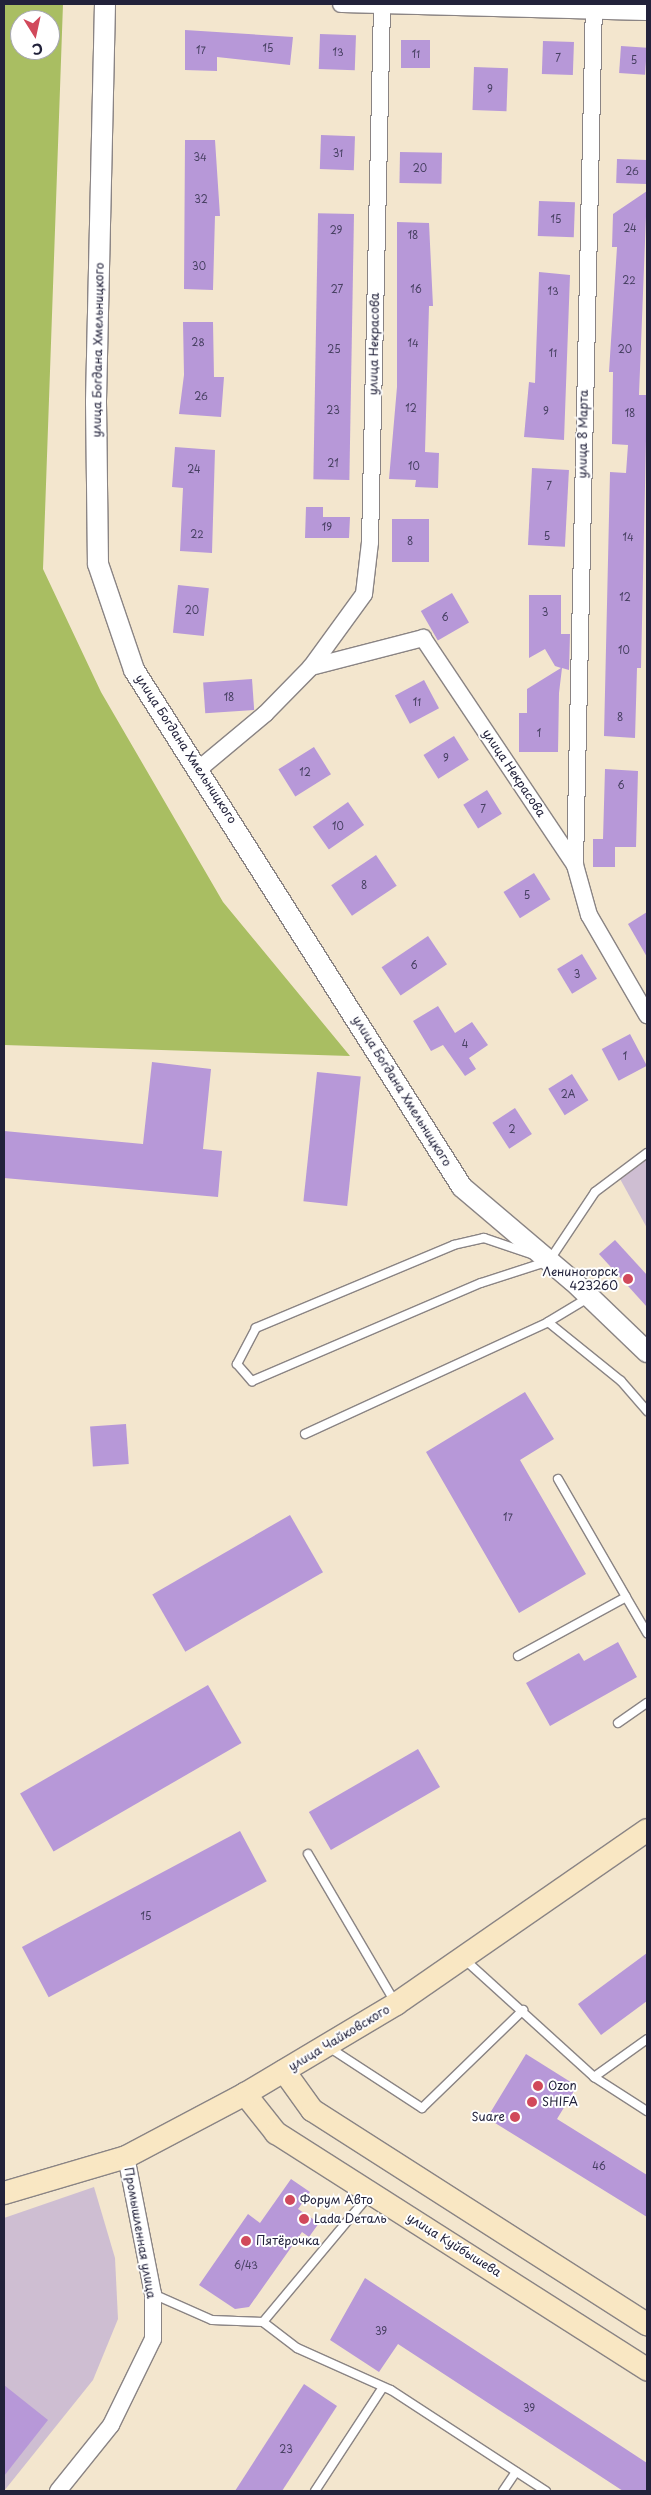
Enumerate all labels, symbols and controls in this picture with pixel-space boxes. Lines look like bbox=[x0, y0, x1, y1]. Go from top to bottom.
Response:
north arrow bbox=[10, 10, 60, 60]
text: С bbox=[31, 38, 45, 61]
house number: 15 bbox=[263, 42, 273, 54]
house number: 17 bbox=[196, 44, 206, 56]
house number: 13 bbox=[332, 46, 344, 58]
house number: 11 bbox=[412, 48, 420, 60]
house number: 7 bbox=[555, 52, 561, 64]
house number: 5 bbox=[631, 54, 637, 66]
house number: 9 bbox=[487, 83, 493, 95]
house number: 31 bbox=[333, 147, 343, 159]
house number: 34 bbox=[193, 151, 207, 163]
house number: 20 bbox=[413, 162, 427, 174]
house number: 26 bbox=[625, 165, 639, 177]
house number: 32 bbox=[194, 193, 208, 205]
house number: 15 bbox=[551, 213, 561, 225]
house number: 24 bbox=[623, 222, 637, 234]
house number: 29 bbox=[330, 224, 342, 236]
house number: 18 bbox=[408, 229, 418, 241]
house number: 30 bbox=[192, 260, 206, 272]
street label: улица Богдана Хмельницкого bbox=[89, 262, 107, 438]
house number: 22 bbox=[622, 274, 636, 286]
house number: 27 bbox=[331, 283, 343, 295]
house number: 16 bbox=[410, 283, 422, 295]
house number: 13 bbox=[547, 285, 559, 297]
street label: улица Некрасова bbox=[366, 292, 382, 396]
house number: 28 bbox=[191, 336, 205, 348]
house number: 14 bbox=[407, 337, 419, 349]
house number: 25 bbox=[327, 343, 341, 355]
house number: 20 bbox=[618, 343, 632, 355]
house number: 11 bbox=[549, 347, 557, 359]
street label: улица 8 Марта bbox=[575, 389, 591, 479]
house number: 26 bbox=[194, 390, 208, 402]
house number: 12 bbox=[405, 402, 417, 414]
house number: 23 bbox=[326, 404, 340, 416]
house number: 9 bbox=[543, 405, 549, 417]
house number: 18 bbox=[625, 407, 635, 419]
house number: 21 bbox=[327, 457, 339, 469]
house number: 10 bbox=[408, 460, 420, 472]
house number: 24 bbox=[187, 463, 201, 475]
house number: 7 bbox=[546, 480, 552, 492]
house number: 19 bbox=[322, 521, 332, 533]
house number: 22 bbox=[190, 528, 204, 540]
house number: 5 bbox=[544, 530, 550, 542]
house number: 14 bbox=[622, 531, 634, 543]
house number: 8 bbox=[407, 535, 413, 547]
house number: 12 bbox=[619, 591, 631, 603]
house number: 20 bbox=[185, 604, 199, 616]
house number: 3 bbox=[542, 606, 548, 618]
house number: 6 bbox=[441, 611, 449, 623]
house number: 10 bbox=[618, 644, 630, 656]
street label: улица Богдана Хмельницкого bbox=[132, 671, 240, 827]
house number: 18 bbox=[224, 691, 234, 703]
house number: 11 bbox=[413, 696, 421, 708]
house number: 8 bbox=[617, 711, 623, 723]
street label: улица Некрасова bbox=[479, 726, 549, 820]
house number: 1 bbox=[537, 727, 541, 739]
house number: 9 bbox=[443, 752, 449, 764]
house number: 12 bbox=[299, 766, 311, 778]
house number: 6 bbox=[617, 779, 625, 791]
house number: 7 bbox=[480, 803, 486, 815]
house number: 10 bbox=[332, 820, 344, 832]
house number: 8 bbox=[361, 879, 367, 891]
house number: 5 bbox=[524, 889, 530, 901]
house number: 6 bbox=[410, 959, 418, 971]
house number: 3 bbox=[574, 968, 580, 980]
street label: улица Богдана Хмельницкого bbox=[349, 1013, 455, 1169]
house number: 4 bbox=[462, 1038, 468, 1050]
house number: 1 bbox=[623, 1050, 627, 1062]
house number: 2А bbox=[561, 1088, 575, 1100]
house number: 2 bbox=[508, 1123, 516, 1135]
place label: Лениногорск 423260 bbox=[543, 1265, 618, 1293]
marker: Лениногорск 423260 bbox=[622, 1273, 634, 1285]
house number: 17 bbox=[503, 1511, 513, 1523]
house number: 15 bbox=[141, 1910, 151, 1922]
street label: улица Чайковского bbox=[286, 2002, 392, 2074]
place label: Ozon bbox=[548, 2079, 577, 2093]
marker: Ozon bbox=[532, 2080, 544, 2092]
place label: SHIFA bbox=[542, 2095, 578, 2109]
marker: SHIFA bbox=[526, 2096, 538, 2108]
place label: Suare bbox=[472, 2110, 505, 2124]
marker: Suare bbox=[509, 2111, 521, 2123]
house number: 46 bbox=[592, 2160, 606, 2172]
street label: Промышленная улица bbox=[121, 2166, 159, 2300]
place label: Форум Авто bbox=[300, 2193, 374, 2207]
marker: Форум Авто bbox=[284, 2194, 296, 2206]
street label: улица Куйбышева bbox=[404, 2210, 504, 2280]
place label: Lada Dеталь bbox=[314, 2212, 387, 2226]
marker: Lada Dеталь bbox=[298, 2213, 310, 2225]
place label: Пятёрочка bbox=[256, 2234, 319, 2248]
marker: Пятёрочка bbox=[240, 2235, 252, 2247]
house number: 6/43 bbox=[234, 2259, 258, 2271]
house number: 39 bbox=[375, 2325, 387, 2337]
house number: 39 bbox=[523, 2402, 535, 2414]
house number: 23 bbox=[279, 2443, 293, 2455]

